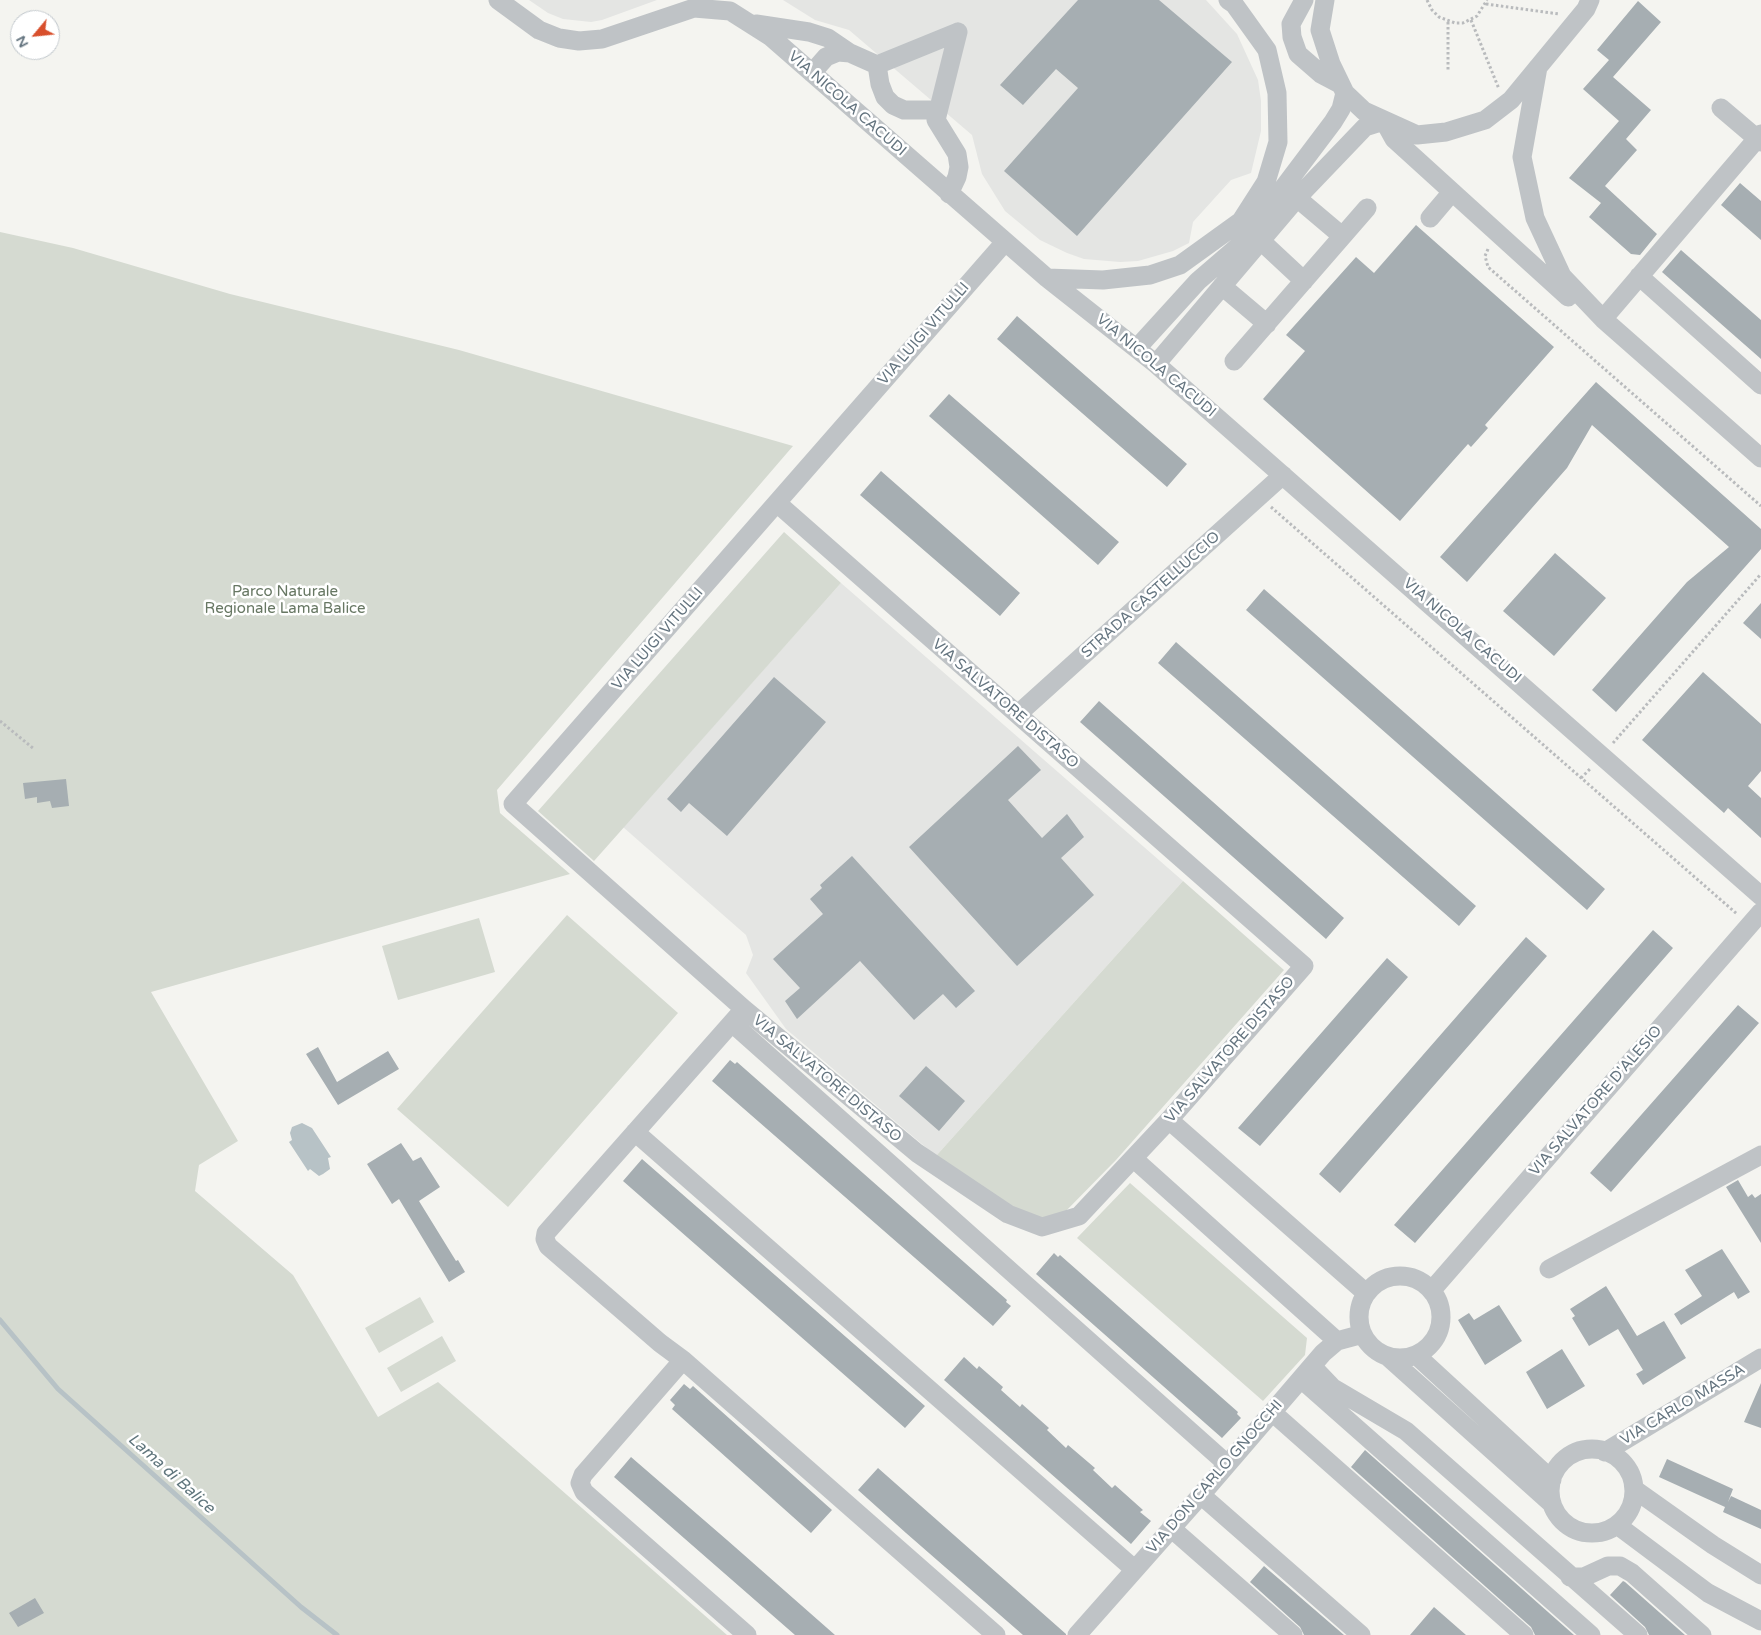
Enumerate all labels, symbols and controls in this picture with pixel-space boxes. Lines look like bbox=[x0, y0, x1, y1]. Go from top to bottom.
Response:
north arrow bbox=[10, 10, 60, 60]
text: N bbox=[12, 33, 32, 51]
street label: VIA NICOLA CACUDI bbox=[784, 48, 910, 160]
street label: VIA LUIGI VITULLI bbox=[875, 279, 973, 389]
street label: VIA NICOLA CACUDI bbox=[1093, 311, 1219, 421]
street label: STRADA CASTELLUCCIO bbox=[1078, 528, 1224, 662]
street label: VIA NICOLA CACUDI bbox=[1399, 575, 1525, 687]
park label: Parco Naturale Regionale Lama Balice bbox=[204, 583, 366, 618]
street label: VIA LUIGI VITULLI bbox=[609, 584, 707, 694]
street label: VIA SALVATORE DISTASO bbox=[928, 635, 1082, 773]
street label: VIA SALVATORE DISTASO bbox=[1161, 973, 1299, 1127]
street label: VIA SALVATORE DISTASO bbox=[749, 1012, 905, 1146]
street label: VIA SALVATORE D'ALESIO bbox=[1526, 1022, 1666, 1180]
street label: VIA CARLO MASSA bbox=[1617, 1361, 1749, 1449]
street label: VIA DON CARLO GNOCCHI bbox=[1143, 1396, 1287, 1558]
water label: Lama di Balice bbox=[124, 1430, 218, 1518]

